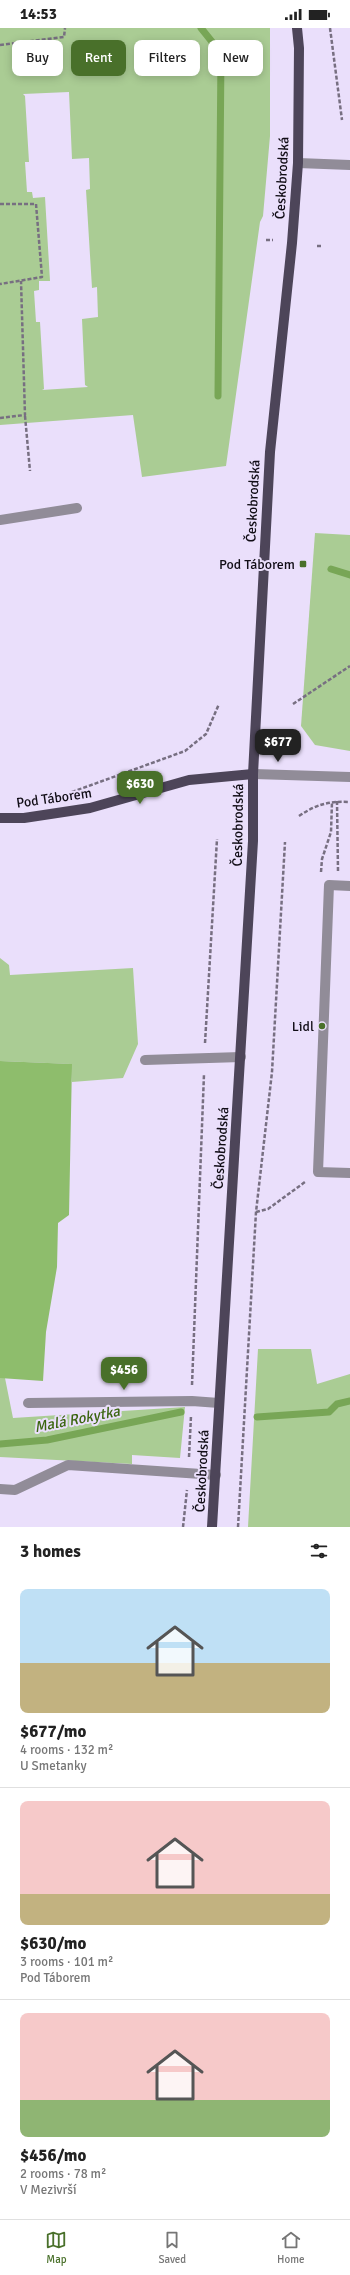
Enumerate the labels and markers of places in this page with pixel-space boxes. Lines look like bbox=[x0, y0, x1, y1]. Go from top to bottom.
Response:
place label: Pod Táborem bbox=[219, 556, 295, 573]
marker: Pod Táborem bbox=[298, 559, 308, 569]
pin: $677 bbox=[254, 729, 302, 763]
pin: $630 bbox=[116, 771, 164, 805]
place label: Lidl bbox=[292, 1018, 314, 1035]
marker: Lidl bbox=[317, 1021, 327, 1031]
pin: $456 bbox=[100, 1357, 148, 1391]

